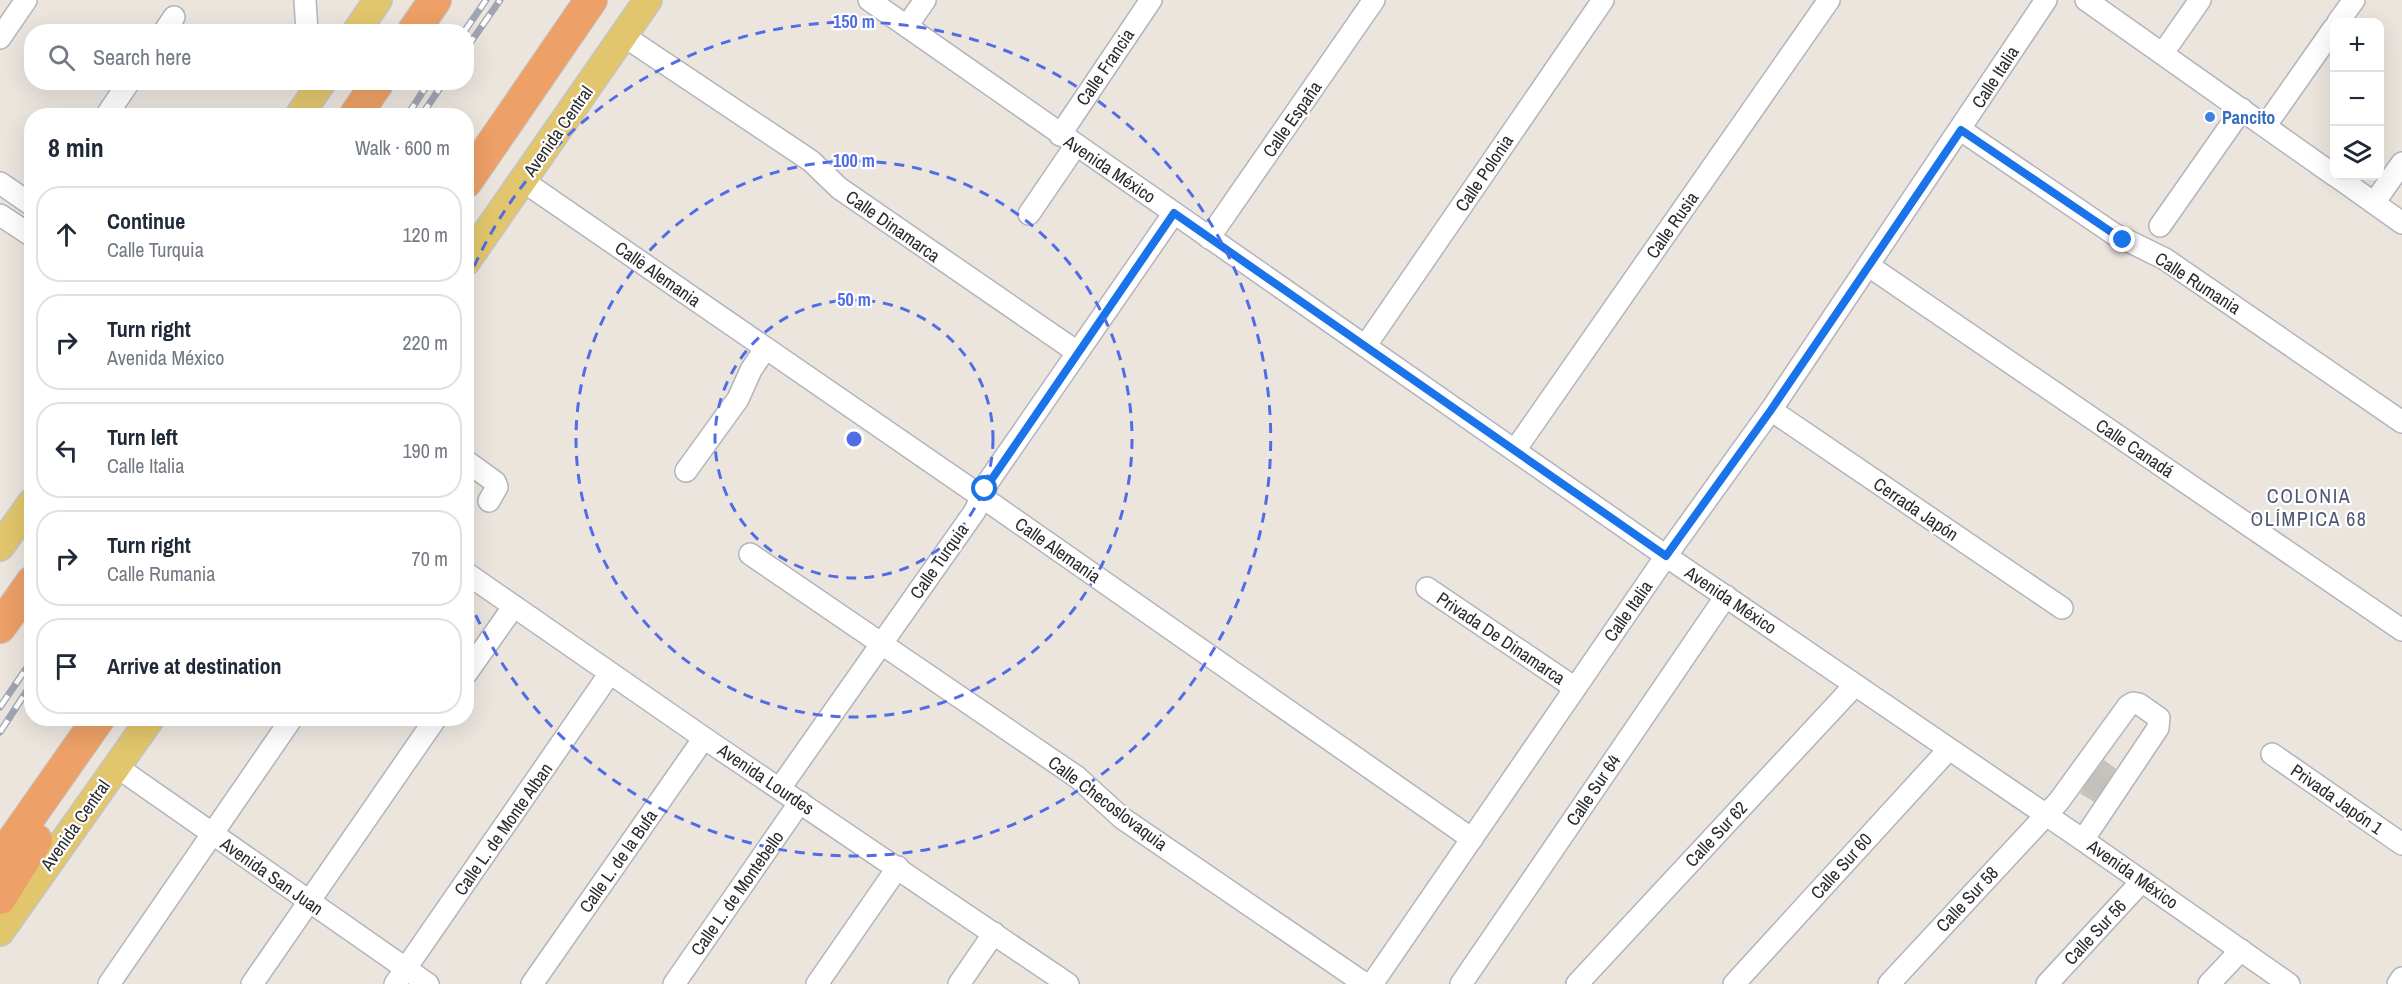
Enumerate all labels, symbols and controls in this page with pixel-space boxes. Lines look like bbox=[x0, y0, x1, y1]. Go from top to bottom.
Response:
text: 150 m bbox=[833, 9, 875, 34]
map controls bbox=[2330, 18, 2384, 180]
button: + bbox=[2330, 18, 2384, 72]
search box bbox=[24, 24, 474, 90]
street label: Calle Francia bbox=[1070, 24, 1140, 110]
icon: search bbox=[45, 41, 78, 74]
street label: Calle Italia bbox=[1966, 41, 2024, 113]
text: Search here bbox=[93, 42, 191, 72]
button: − bbox=[2330, 72, 2384, 126]
street label: Calle España bbox=[1257, 76, 1327, 162]
street label: Avenida Central bbox=[517, 81, 599, 182]
place label: Pancito bbox=[2222, 105, 2275, 130]
marker: Pancito bbox=[2203, 110, 2217, 124]
button: layers bbox=[2330, 126, 2384, 180]
street label: Avenida México bbox=[1058, 129, 1161, 209]
text: 8 min bbox=[48, 130, 104, 165]
street label: Calle Polonia bbox=[1449, 130, 1519, 216]
text: Walk · 600 m bbox=[355, 134, 450, 161]
text: 100 m bbox=[833, 148, 875, 173]
street label: Calle Dinamarca bbox=[841, 184, 945, 268]
street label: Calle Rusia bbox=[1640, 187, 1704, 263]
text: Continue bbox=[107, 206, 185, 236]
icon: ahead bbox=[50, 218, 83, 251]
text: 120 m bbox=[402, 221, 448, 248]
route end bbox=[2109, 226, 2135, 252]
street label: Calle Alemania bbox=[610, 235, 706, 313]
text: Calle Turquia bbox=[107, 236, 204, 263]
street label: Calle Rumania bbox=[2150, 246, 2246, 320]
text: 50 m bbox=[837, 287, 871, 312]
text: Turn right bbox=[107, 314, 191, 344]
icon: right bbox=[50, 326, 83, 359]
text: 220 m bbox=[402, 329, 448, 356]
text: Avenida México bbox=[107, 344, 224, 371]
street label: Calle Canadá bbox=[2091, 413, 2179, 483]
text: Turn left bbox=[107, 422, 178, 452]
centre of rings bbox=[844, 429, 864, 449]
icon: left bbox=[50, 434, 83, 467]
text: 190 m bbox=[402, 437, 448, 464]
text: Calle Italia bbox=[107, 452, 184, 479]
street label: Cerrada Japón bbox=[1869, 471, 1963, 547]
route start bbox=[971, 475, 997, 501]
district label: COLONIA OLÍMPICA 68 bbox=[2251, 482, 2367, 532]
street label: Calle Alemania bbox=[1010, 511, 1106, 589]
street label: Calle Turquia bbox=[904, 518, 974, 604]
text: Turn right bbox=[107, 530, 191, 560]
icon: right bbox=[50, 542, 83, 575]
text: 70 m bbox=[412, 545, 448, 572]
text: Calle Rumania bbox=[107, 560, 215, 587]
street label: Avenida México bbox=[1679, 560, 1782, 640]
street label: Calle Italia bbox=[1598, 575, 1658, 647]
street label: Privada De Dinamarca bbox=[1432, 586, 1570, 690]
icon: arrive bbox=[50, 650, 83, 683]
text: Arrive at destination bbox=[107, 651, 281, 681]
street label: Avenida Lourdes bbox=[712, 737, 819, 820]
street label: Calle Sur 64 bbox=[1560, 749, 1626, 831]
street label: Calle Checoslovaquia bbox=[1043, 750, 1173, 856]
street label: Calle L. de Monte Alban bbox=[448, 758, 558, 900]
street label: Privada Japón 1 bbox=[2286, 758, 2389, 841]
street label: Avenida Central bbox=[34, 775, 116, 876]
street label: Calle Sur 62 bbox=[1679, 796, 1753, 872]
street label: Calle L. de la Bufa bbox=[573, 804, 663, 918]
street label: Calle L. de Montebello bbox=[685, 826, 789, 960]
street label: Calle Sur 60 bbox=[1805, 827, 1877, 905]
street label: Avenida San Juan bbox=[215, 831, 328, 921]
street label: Avenida México bbox=[2082, 833, 2183, 915]
street label: Calle Sur 58 bbox=[1930, 861, 2004, 937]
street label: Calle Sur 56 bbox=[2058, 894, 2132, 970]

